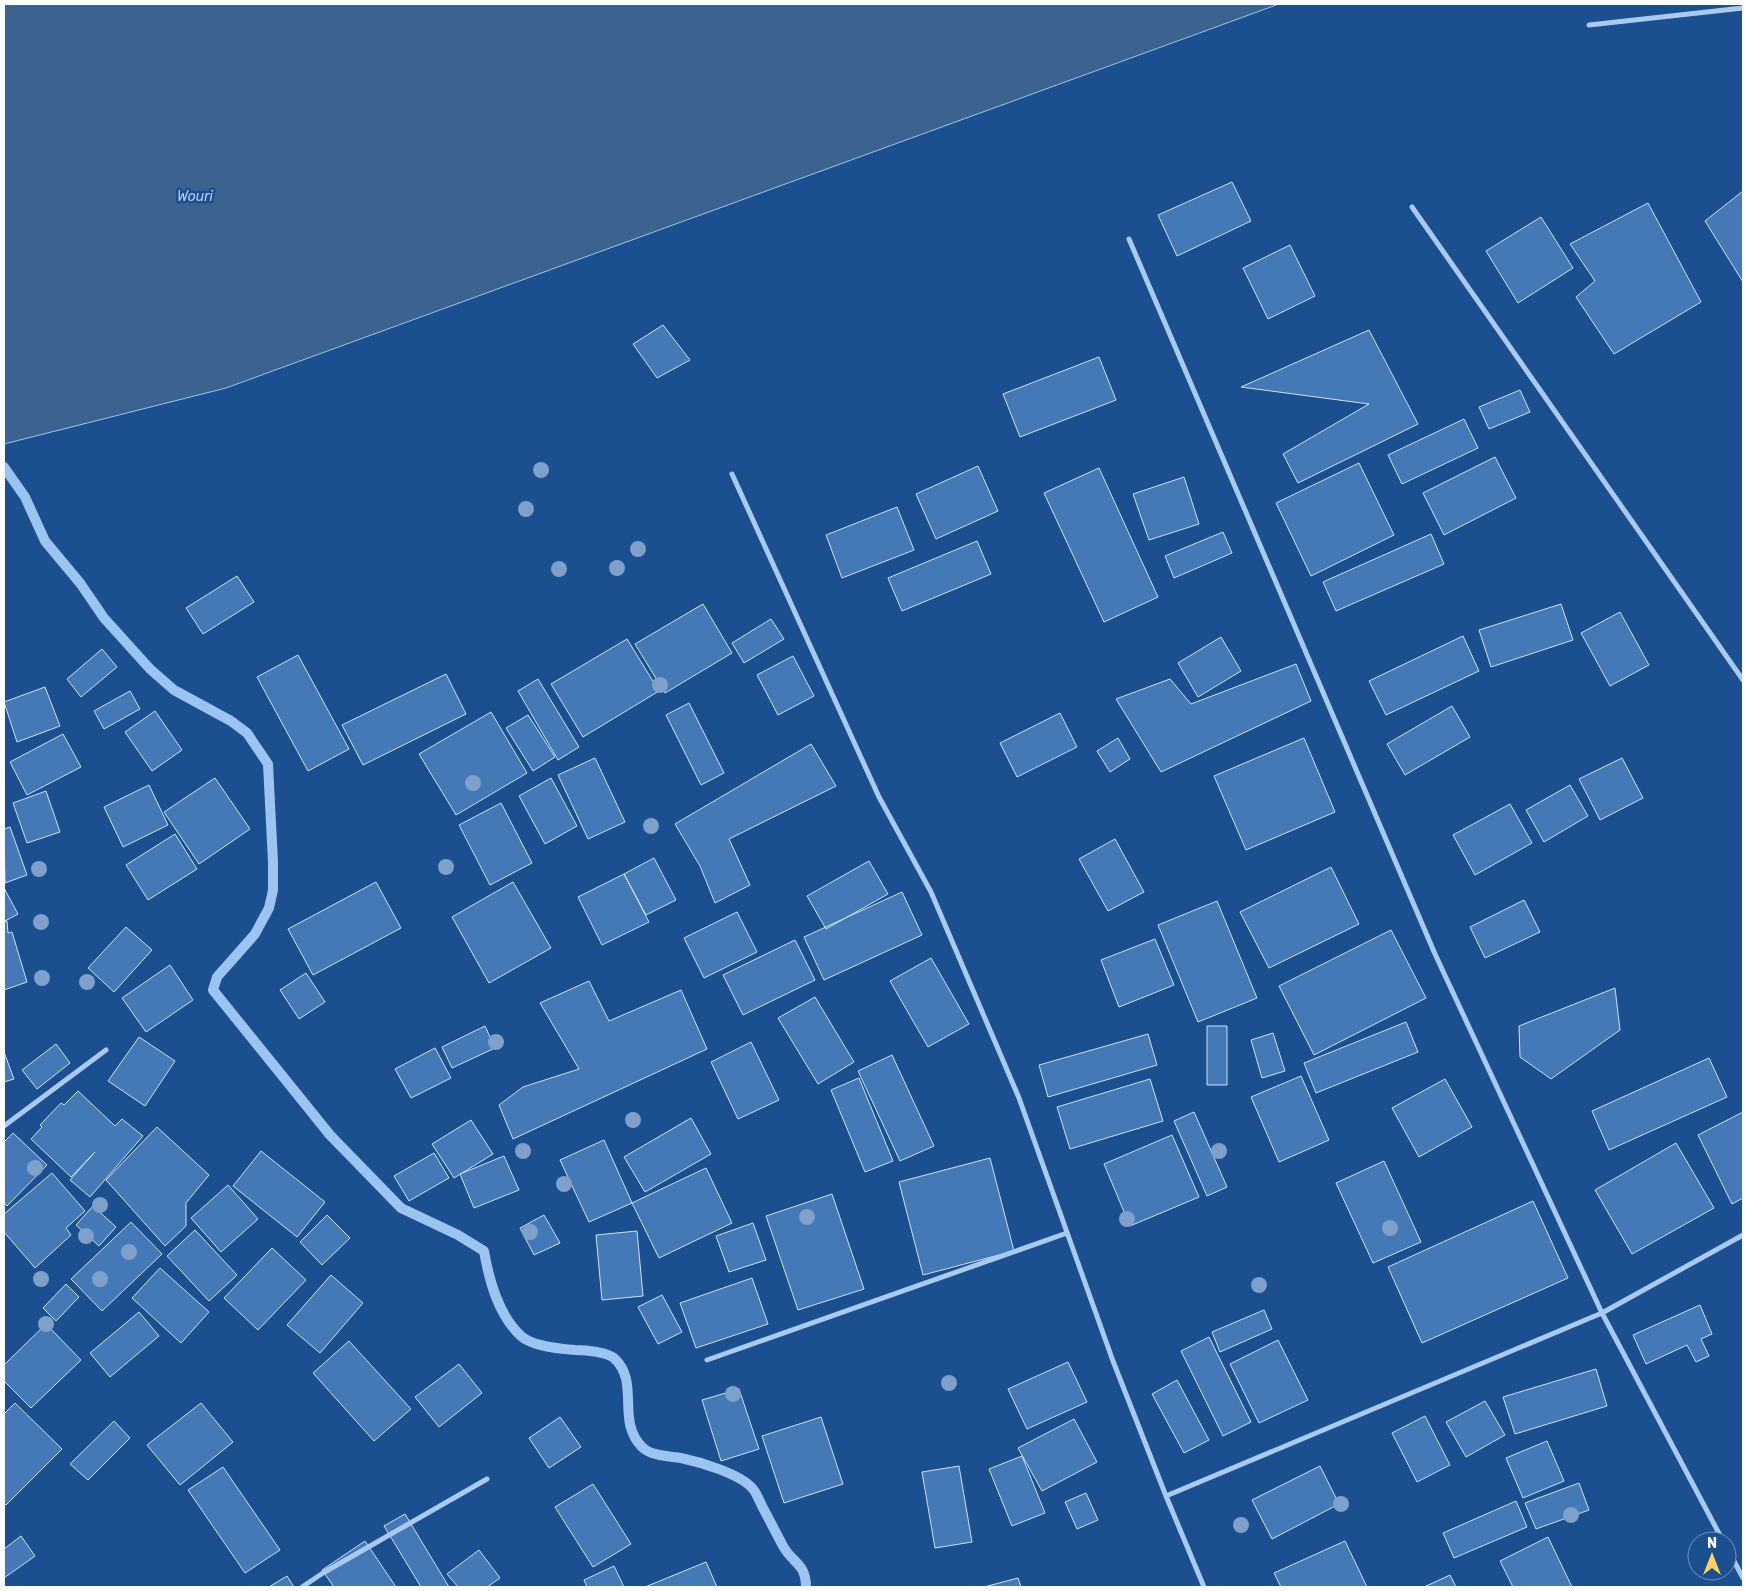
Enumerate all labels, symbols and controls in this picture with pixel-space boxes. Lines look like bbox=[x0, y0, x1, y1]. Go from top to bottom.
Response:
water label: Wouri bbox=[177, 188, 214, 205]
north arrow bbox=[1687, 1531, 1737, 1581]
text: N bbox=[1707, 1535, 1717, 1552]

